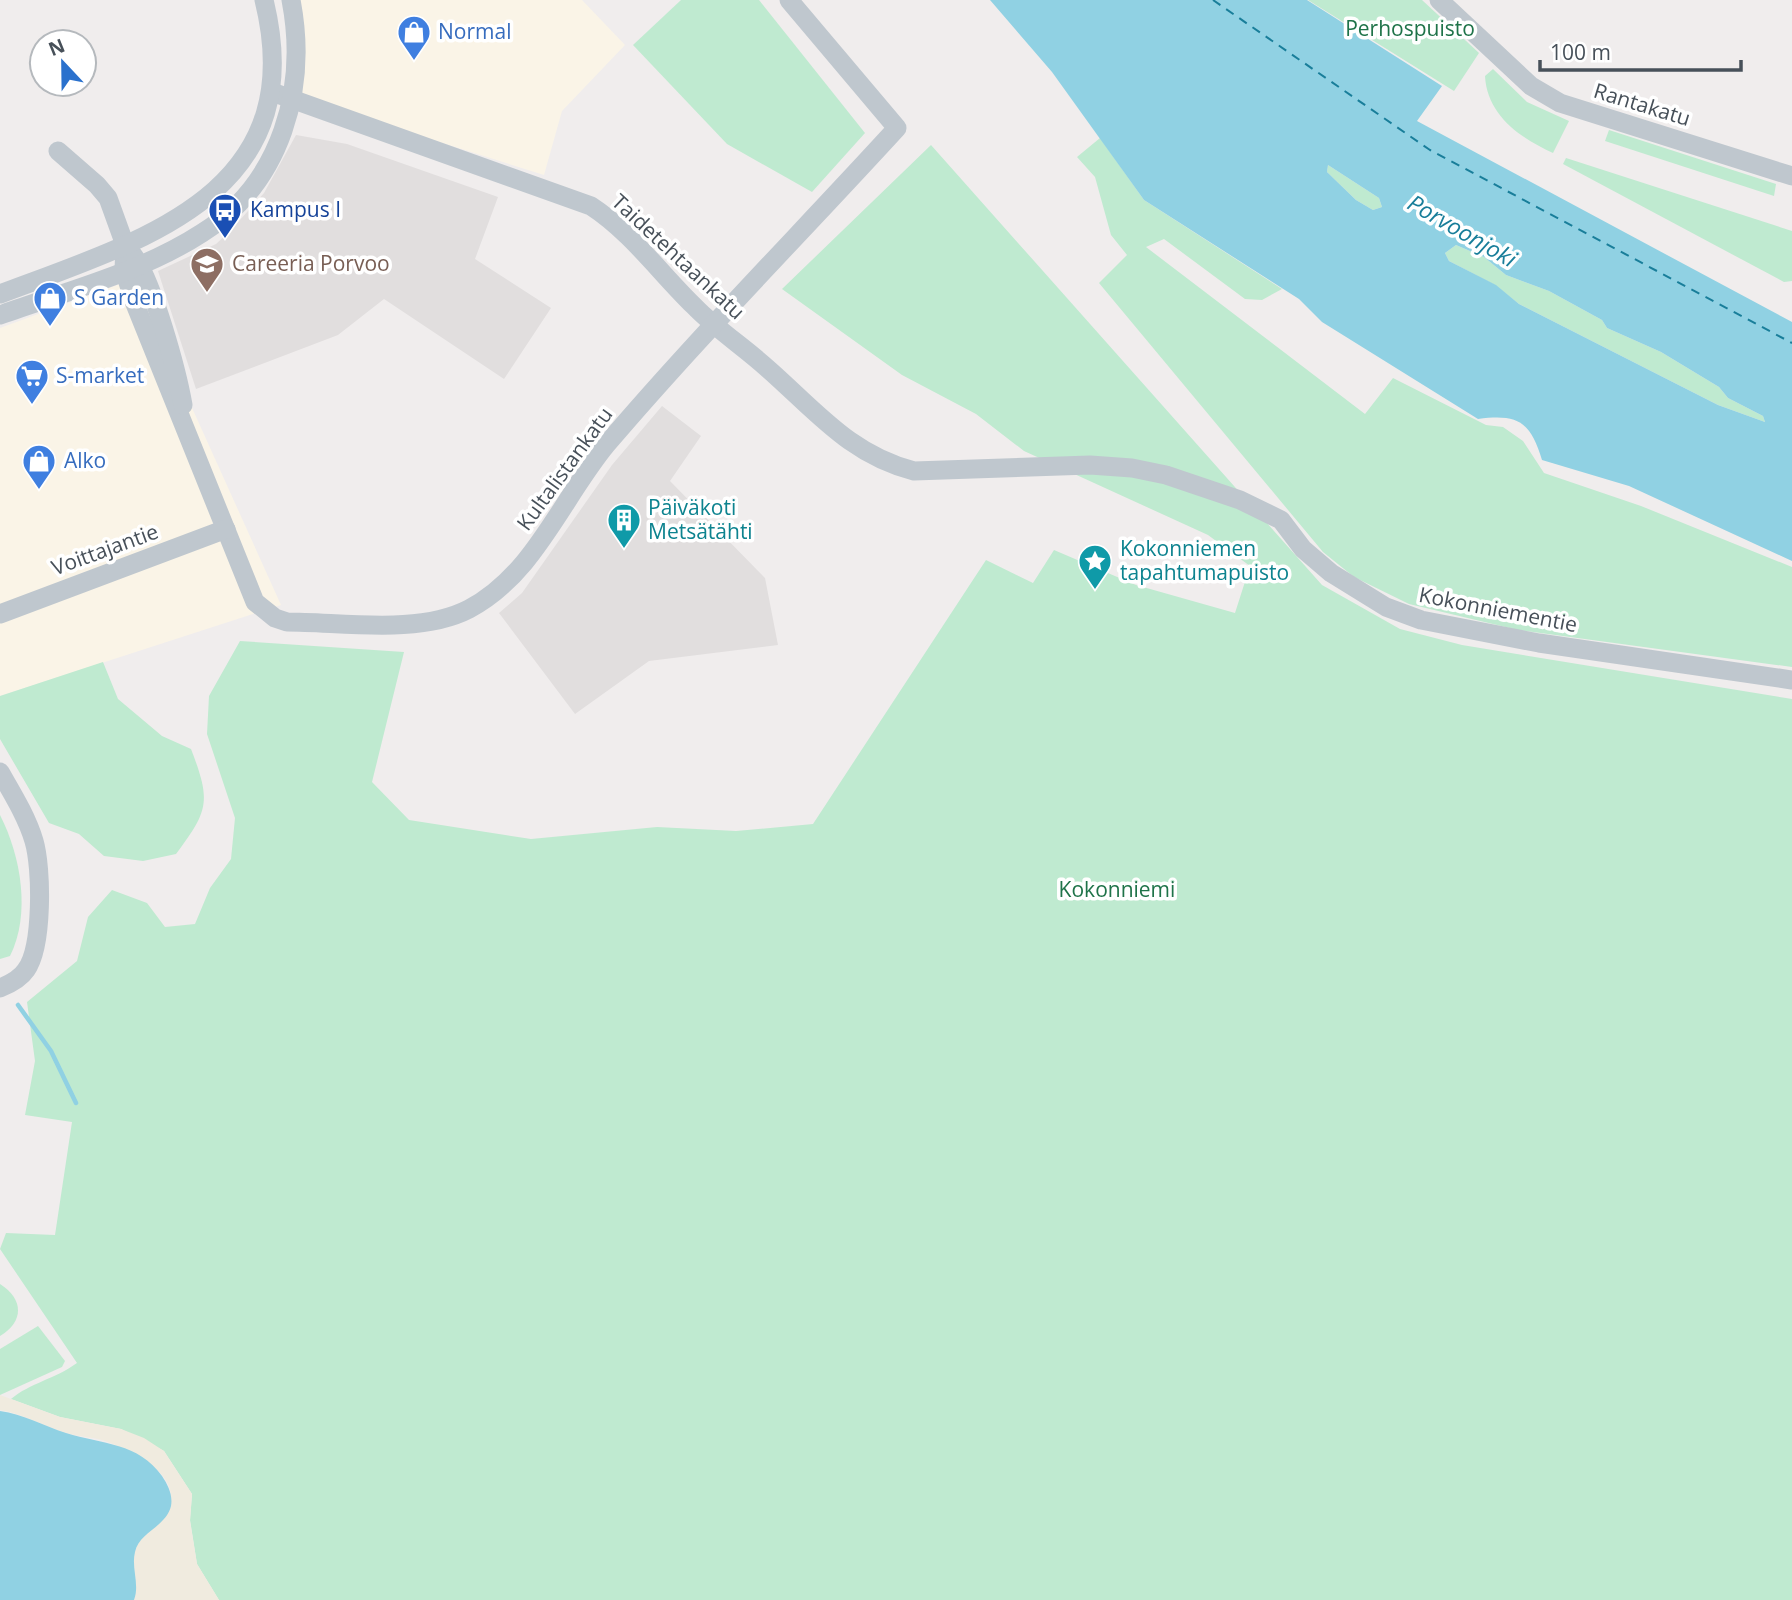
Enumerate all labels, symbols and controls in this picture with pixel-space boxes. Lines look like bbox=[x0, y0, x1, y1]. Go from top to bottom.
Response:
shop icon: Normal bbox=[395, 13, 433, 62]
park label: Perhospuisto bbox=[1345, 14, 1475, 42]
place label: Normal bbox=[438, 17, 511, 45]
north arrow bbox=[28, 28, 98, 98]
scale bar bbox=[1540, 28, 1741, 72]
text: N bbox=[45, 32, 69, 62]
text: 100 m bbox=[1550, 38, 1611, 66]
street label: Rantakatu bbox=[1591, 76, 1694, 132]
water label: Porvoonjoki bbox=[1402, 186, 1524, 275]
street label: Taidetehtaankatu bbox=[606, 187, 751, 325]
bus stop icon: Kampus I bbox=[206, 191, 244, 240]
place label: Kampus I bbox=[250, 195, 341, 223]
school or university icon: Careeria Porvoo bbox=[188, 245, 226, 294]
place label: Careeria Porvoo bbox=[232, 249, 390, 277]
shop icon: S Garden bbox=[31, 279, 69, 328]
place label: S Garden bbox=[74, 283, 164, 311]
supermarket icon: S-market bbox=[13, 357, 51, 406]
place label: S-market bbox=[56, 361, 144, 389]
street label: Kultalistankatu bbox=[510, 401, 618, 536]
shop icon: Alko bbox=[20, 442, 58, 491]
place label: Alko bbox=[64, 446, 106, 474]
place label: Päiväkoti Metsätähti bbox=[648, 493, 753, 545]
building icon: Päiväkoti Metsätähti bbox=[605, 501, 643, 550]
street label: Voittajantie bbox=[47, 517, 162, 581]
place label: Kokonniemen tapahtumapuisto bbox=[1120, 534, 1289, 586]
place icon: Kokonniemen tapahtumapuisto bbox=[1076, 542, 1114, 591]
street label: Kokonniementie bbox=[1417, 580, 1580, 638]
park label: Kokonniemi bbox=[1059, 875, 1175, 903]

